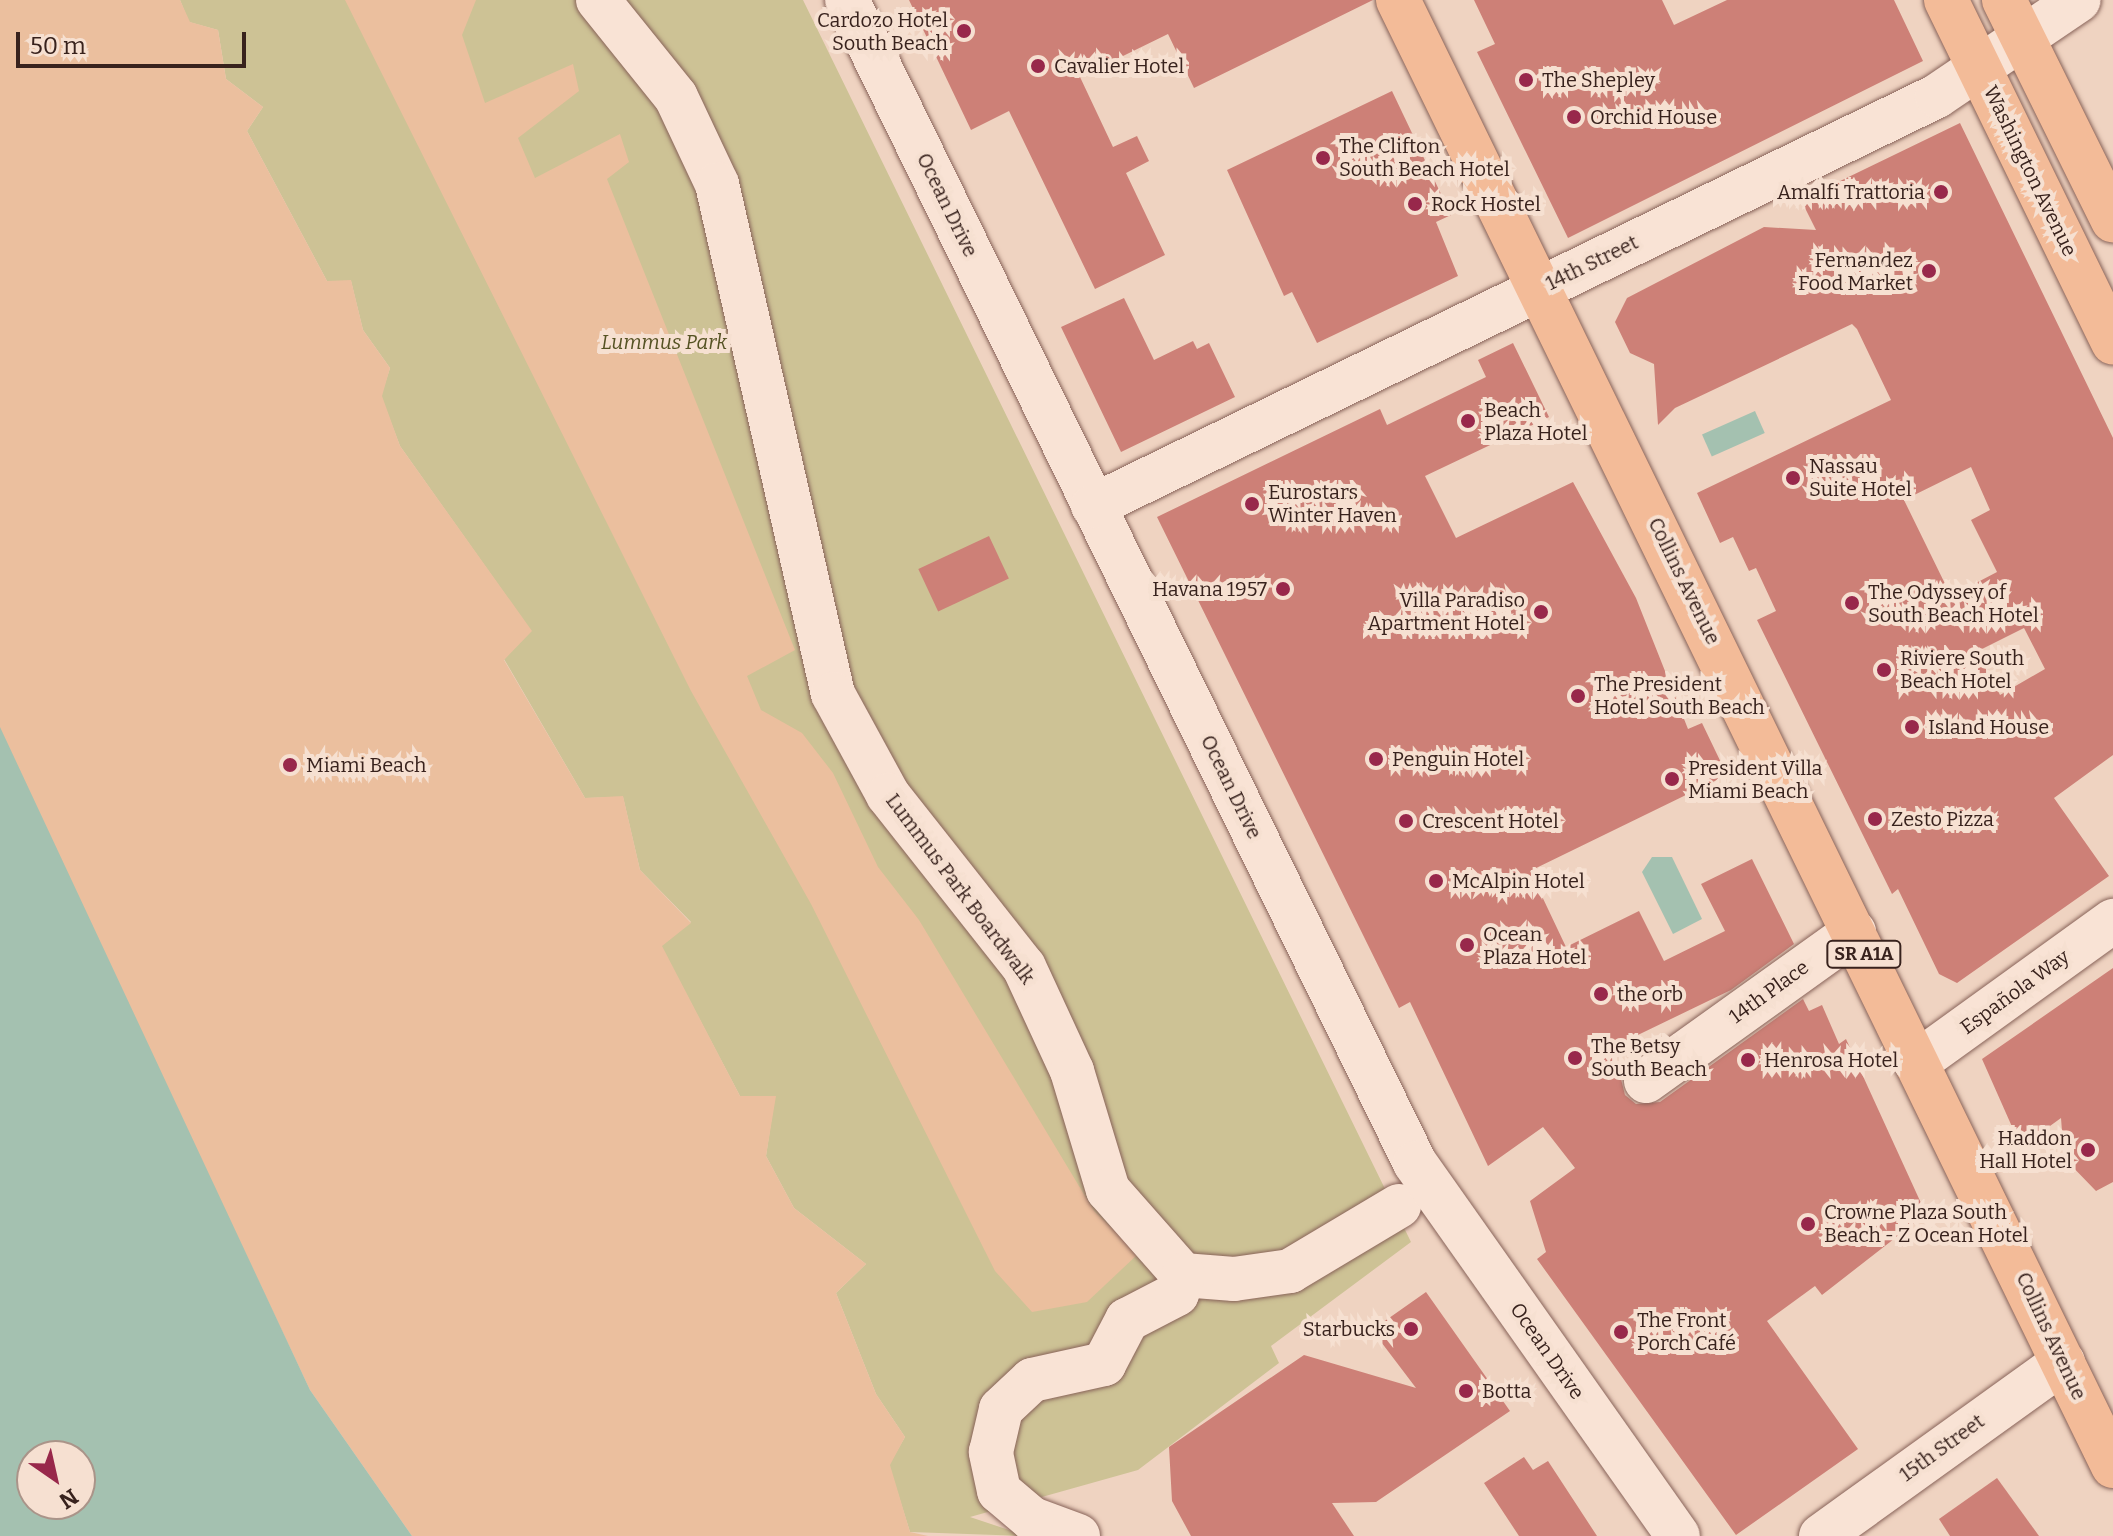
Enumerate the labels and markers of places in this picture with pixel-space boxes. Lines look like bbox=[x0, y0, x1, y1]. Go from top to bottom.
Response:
place label: Cardozo Hotel South Beach bbox=[817, 8, 948, 55]
marker: Cardozo Hotel South Beach bbox=[955, 22, 973, 40]
place label: Cavalier Hotel bbox=[1054, 54, 1184, 78]
marker: Cavalier Hotel bbox=[1029, 57, 1047, 75]
place label: The Shepley bbox=[1542, 68, 1655, 92]
marker: The Shepley bbox=[1517, 71, 1535, 89]
place label: Orchid House bbox=[1590, 105, 1717, 129]
marker: Orchid House bbox=[1565, 108, 1583, 126]
place label: The Clifton South Beach Hotel bbox=[1339, 134, 1510, 181]
marker: The Clifton South Beach Hotel bbox=[1314, 149, 1332, 167]
place label: Amalfi Trattoria bbox=[1777, 180, 1925, 204]
marker: Amalfi Trattoria bbox=[1932, 183, 1950, 201]
place label: Rock Hostel bbox=[1431, 192, 1541, 216]
marker: Rock Hostel bbox=[1406, 195, 1424, 213]
place label: Fernandez Food Market bbox=[1798, 248, 1913, 295]
marker: Fernandez Food Market bbox=[1920, 262, 1938, 280]
place label: Beach Plaza Hotel bbox=[1484, 398, 1587, 445]
marker: Beach Plaza Hotel bbox=[1459, 412, 1477, 430]
place label: Nassau Suite Hotel bbox=[1809, 454, 1912, 501]
marker: Nassau Suite Hotel bbox=[1784, 469, 1802, 487]
place label: Eurostars Winter Haven bbox=[1268, 480, 1397, 527]
marker: Eurostars Winter Haven bbox=[1243, 495, 1261, 513]
place label: Havana 1957 bbox=[1152, 577, 1267, 601]
marker: Havana 1957 bbox=[1274, 580, 1292, 598]
place label: The Odyssey of South Beach Hotel bbox=[1868, 580, 2039, 627]
place label: Villa Paradiso Apartment Hotel bbox=[1368, 588, 1525, 635]
marker: The Odyssey of South Beach Hotel bbox=[1843, 594, 1861, 612]
marker: Villa Paradiso Apartment Hotel bbox=[1532, 603, 1550, 621]
place label: Riviere South Beach Hotel bbox=[1900, 646, 2024, 693]
marker: Riviere South Beach Hotel bbox=[1875, 661, 1893, 679]
place label: The President Hotel South Beach bbox=[1594, 672, 1765, 719]
marker: The President Hotel South Beach bbox=[1569, 687, 1587, 705]
place label: Island House bbox=[1928, 715, 2049, 739]
marker: Island House bbox=[1903, 718, 1921, 736]
place label: Penguin Hotel bbox=[1392, 747, 1524, 771]
marker: Penguin Hotel bbox=[1367, 750, 1385, 768]
place label: Miami Beach bbox=[306, 753, 426, 777]
marker: Miami Beach bbox=[281, 756, 299, 774]
place label: President Villa Miami Beach bbox=[1688, 756, 1822, 803]
marker: President Villa Miami Beach bbox=[1663, 770, 1681, 788]
place label: Zesto Pizza bbox=[1891, 807, 1994, 831]
place label: Crescent Hotel bbox=[1422, 809, 1559, 833]
marker: Zesto Pizza bbox=[1866, 810, 1884, 828]
marker: Crescent Hotel bbox=[1397, 812, 1415, 830]
place label: McAlpin Hotel bbox=[1452, 869, 1585, 893]
marker: McAlpin Hotel bbox=[1427, 872, 1445, 890]
place label: Ocean Plaza Hotel bbox=[1483, 922, 1586, 969]
marker: Ocean Plaza Hotel bbox=[1458, 936, 1476, 954]
place label: the orb bbox=[1617, 982, 1683, 1006]
marker: the orb bbox=[1592, 985, 1610, 1003]
place label: The Betsy South Beach bbox=[1591, 1034, 1707, 1081]
place label: Henrosa Hotel bbox=[1764, 1048, 1898, 1072]
marker: The Betsy South Beach bbox=[1566, 1049, 1584, 1067]
marker: Henrosa Hotel bbox=[1739, 1051, 1757, 1069]
place label: Haddon Hall Hotel bbox=[1979, 1126, 2072, 1173]
marker: Haddon Hall Hotel bbox=[2079, 1141, 2097, 1159]
place label: Crowne Plaza South Beach - Z Ocean Hotel bbox=[1824, 1200, 2028, 1247]
marker: Crowne Plaza South Beach - Z Ocean Hotel bbox=[1799, 1215, 1817, 1233]
place label: The Front Porch Café bbox=[1637, 1308, 1736, 1355]
place label: Starbucks bbox=[1303, 1317, 1395, 1341]
marker: Starbucks bbox=[1402, 1320, 1420, 1338]
marker: The Front Porch Café bbox=[1612, 1323, 1630, 1341]
place label: Botta bbox=[1482, 1379, 1531, 1403]
marker: Botta bbox=[1457, 1382, 1475, 1400]

